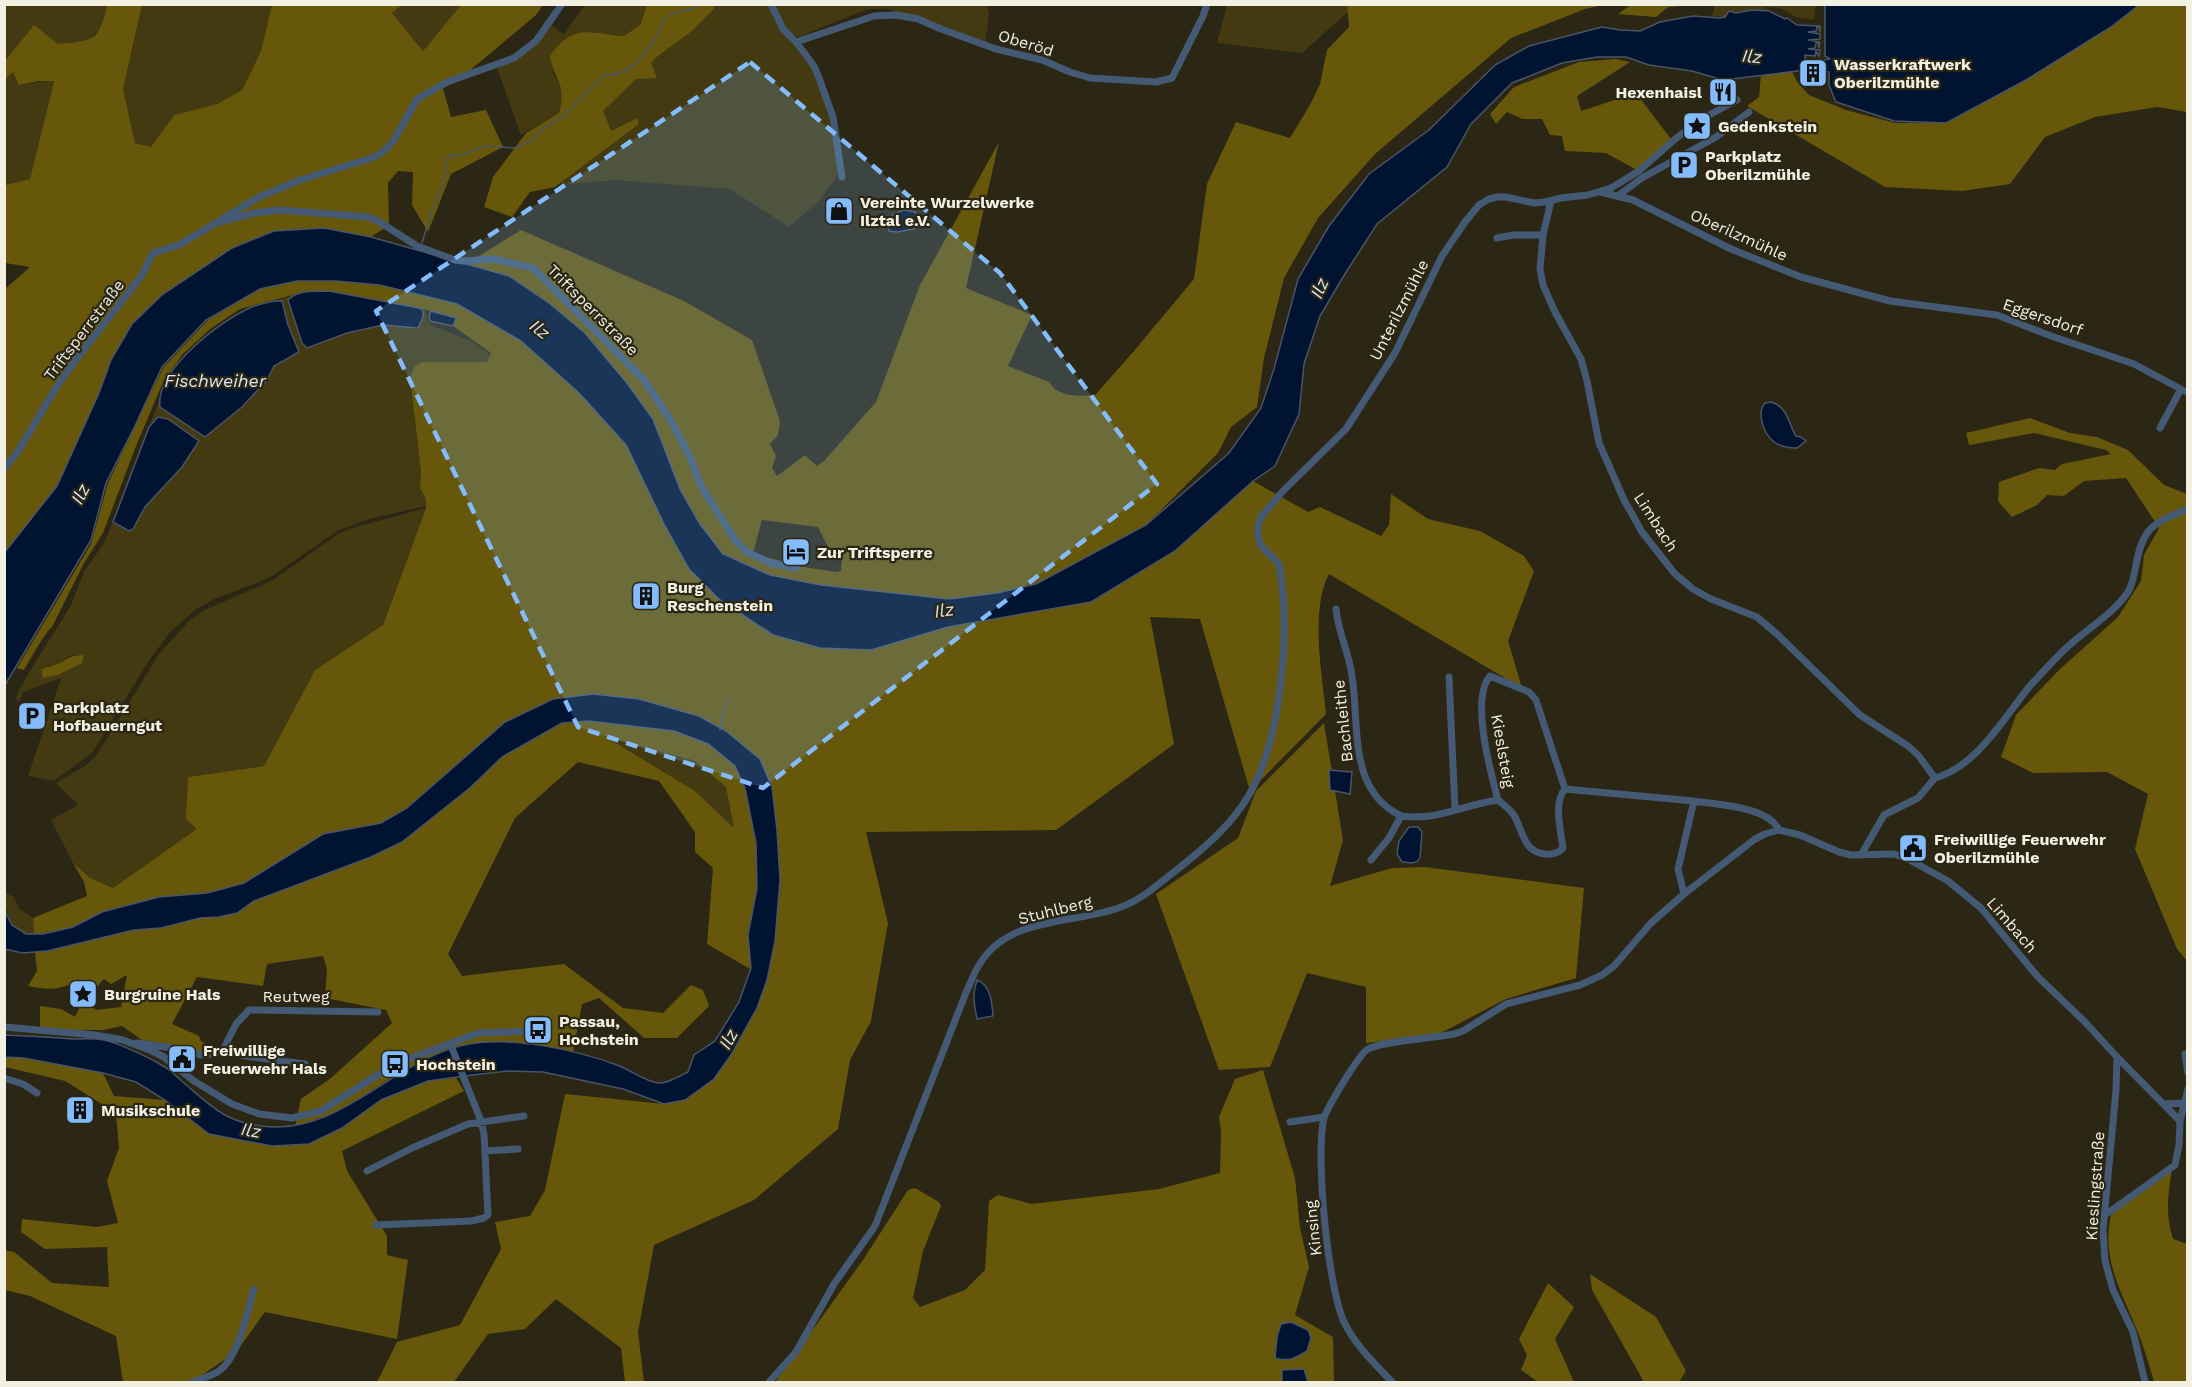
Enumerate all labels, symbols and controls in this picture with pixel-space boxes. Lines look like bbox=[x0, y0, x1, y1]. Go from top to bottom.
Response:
street label: Oberöd bbox=[996, 26, 1056, 60]
water label: Ilz bbox=[1741, 45, 1764, 68]
place label: Wasserkraftwerk Oberilzmühle bbox=[1834, 55, 1971, 92]
building icon: Wasserkraftwerk Oberilzmühle bbox=[1797, 57, 1829, 89]
restaurant icon: Hexenhaisl bbox=[1707, 76, 1739, 108]
place label: Hexenhaisl bbox=[1616, 83, 1703, 102]
place icon: Gedenkstein bbox=[1681, 110, 1713, 142]
place label: Gedenkstein bbox=[1718, 117, 1817, 136]
place label: Parkplatz Oberilzmühle bbox=[1705, 147, 1811, 184]
parking icon: Parkplatz Oberilzmühle bbox=[1668, 149, 1700, 181]
place label: Vereinte Wurzelwerke Ilztal e.V. bbox=[860, 193, 1034, 230]
shop icon: Vereinte Wurzelwerke Ilztal e.V. bbox=[823, 195, 855, 227]
street label: Oberilzmühle bbox=[1687, 205, 1791, 265]
street label: Unterilzmühle bbox=[1365, 257, 1433, 363]
street label: Triftsperrstraße bbox=[543, 260, 643, 360]
water label: Ilz bbox=[1305, 274, 1333, 301]
street label: Triftsperrstraße bbox=[40, 276, 128, 384]
street label: Eggersdorf bbox=[2000, 294, 2086, 340]
water label: Ilz bbox=[526, 315, 555, 344]
water label: Fischweiher bbox=[164, 370, 267, 391]
water label: Ilz bbox=[66, 480, 94, 508]
street label: Limbach bbox=[1630, 489, 1682, 555]
hotel icon: Zur Triftsperre bbox=[780, 536, 812, 568]
place label: Zur Triftsperre bbox=[817, 543, 933, 562]
place label: Burg Reschenstein bbox=[667, 578, 773, 615]
building icon: Burg Reschenstein bbox=[630, 580, 662, 612]
water label: Ilz bbox=[933, 598, 956, 622]
street label: Bachleithe bbox=[1329, 679, 1357, 763]
place label: Parkplatz Hofbauerngut bbox=[53, 698, 162, 735]
parking icon: Parkplatz Hofbauerngut bbox=[16, 700, 48, 732]
street label: Kieslsteig bbox=[1487, 713, 1519, 790]
place label: Freiwillige Feuerwehr Oberilzmühle bbox=[1934, 830, 2106, 867]
public building icon: Freiwillige Feuerwehr Oberilzmühle bbox=[1897, 832, 1929, 864]
street label: Stuhlberg bbox=[1016, 892, 1094, 928]
street label: Limbach bbox=[1983, 893, 2041, 957]
place icon: Burgruine Hals bbox=[67, 978, 99, 1010]
place label: Burgruine Hals bbox=[104, 985, 221, 1004]
street label: Reutweg bbox=[262, 987, 330, 1006]
place label: Passau, Hochstein bbox=[559, 1012, 639, 1049]
bus stop icon: Passau, Hochstein bbox=[522, 1014, 554, 1046]
water label: Ilz bbox=[714, 1025, 742, 1053]
place label: Freiwillige Feuerwehr Hals bbox=[203, 1041, 327, 1078]
public building icon: Freiwillige Feuerwehr Hals bbox=[166, 1043, 198, 1075]
bus stop icon: Hochstein bbox=[379, 1048, 411, 1080]
place label: Hochstein bbox=[416, 1055, 496, 1074]
building icon: Musikschule bbox=[64, 1094, 96, 1126]
place label: Musikschule bbox=[101, 1101, 200, 1120]
water label: Ilz bbox=[240, 1118, 263, 1142]
street label: Kieslingstraße bbox=[2082, 1131, 2108, 1241]
street label: Kinsing bbox=[1301, 1199, 1325, 1257]

